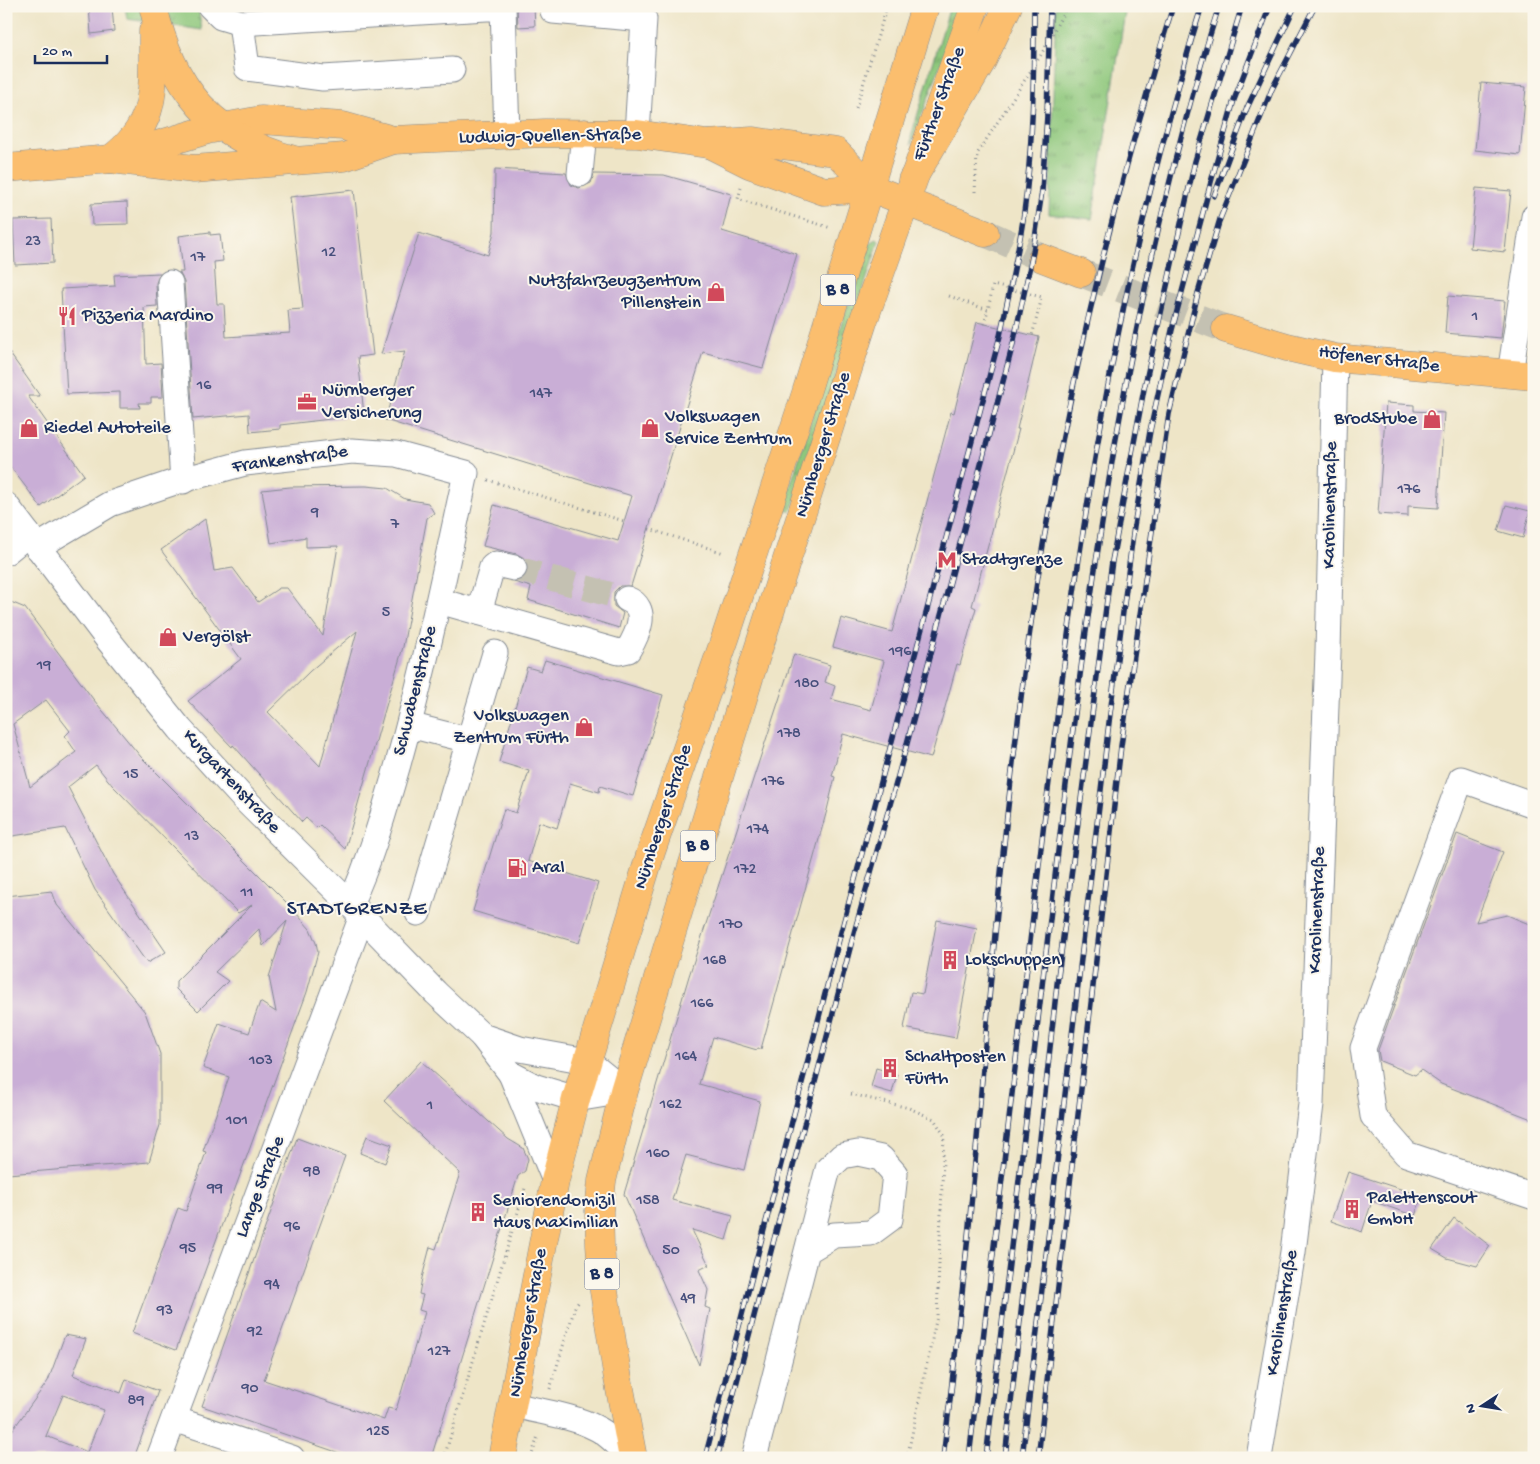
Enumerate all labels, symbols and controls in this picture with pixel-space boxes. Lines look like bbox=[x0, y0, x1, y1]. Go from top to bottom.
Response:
scale bar bbox=[35, 32, 108, 64]
text: 20 m bbox=[42, 43, 72, 61]
street label: Fürther Straße bbox=[908, 44, 971, 165]
street label: Ludwig-Quellen-Straße bbox=[459, 124, 642, 150]
house number: 23 bbox=[25, 233, 41, 252]
house number: 12 bbox=[321, 244, 336, 263]
house number: 17 bbox=[190, 249, 206, 268]
place label: Nutzfahrzeugzentrum Pillenstein bbox=[528, 270, 701, 315]
road number: B 8 bbox=[820, 274, 856, 306]
shop icon: Nutzfahrzeugzentrum Pillenstein bbox=[705, 281, 727, 303]
restaurant icon: Pizzeria Mardino bbox=[56, 305, 78, 327]
place label: Pizzeria Mardino bbox=[81, 305, 214, 328]
house number: 1 bbox=[1471, 308, 1478, 327]
street label: Höfener Straße bbox=[1317, 341, 1441, 379]
street label: Nürnberger Straße bbox=[791, 369, 857, 520]
house number: 16 bbox=[196, 377, 212, 396]
place label: Nürnberger Versicherung bbox=[321, 380, 422, 425]
house number: 147 bbox=[529, 385, 553, 404]
office icon: Nürnberger Versicherung bbox=[296, 391, 318, 413]
place label: Volkswagen Service Zentrum bbox=[664, 406, 792, 451]
place label: BrodStube bbox=[1333, 408, 1417, 431]
shop icon: BrodStube bbox=[1421, 408, 1443, 430]
shop icon: Riedel Autoteile bbox=[18, 417, 40, 439]
place label: Riedel Autoteile bbox=[44, 417, 171, 440]
shop icon: Volkswagen Service Zentrum bbox=[639, 417, 661, 439]
street label: Frankenstraße bbox=[230, 440, 350, 480]
street label: Karolinenstraße bbox=[1318, 441, 1344, 569]
house number: 176 bbox=[1397, 481, 1421, 500]
house number: 9 bbox=[310, 504, 319, 523]
house number: 7 bbox=[390, 516, 400, 535]
metro station icon: Stadtgrenze bbox=[936, 549, 958, 571]
place label: Stadtgrenze bbox=[962, 549, 1063, 572]
house number: 5 bbox=[382, 604, 390, 623]
street label: Schwabenstraße bbox=[389, 624, 443, 758]
shop icon: Vergölst bbox=[157, 626, 179, 648]
place label: Vergölst bbox=[182, 626, 252, 649]
house number: 196 bbox=[888, 643, 912, 662]
house number: 19 bbox=[36, 657, 51, 676]
house number: 180 bbox=[794, 675, 819, 694]
place label: Volkswagen Zentrum Fürth bbox=[453, 705, 569, 750]
shop icon: Volkswagen Zentrum Fürth bbox=[573, 716, 595, 738]
street label: Kurgartenstraße bbox=[177, 725, 285, 839]
house number: 178 bbox=[776, 725, 801, 744]
street label: Nürnberger Straße bbox=[630, 742, 698, 892]
house number: 15 bbox=[123, 766, 138, 785]
house number: 176 bbox=[761, 773, 785, 792]
house number: 174 bbox=[746, 821, 770, 840]
house number: 13 bbox=[184, 828, 199, 847]
road number: B 8 bbox=[680, 830, 716, 861]
street label: Karolinenstraße bbox=[1304, 846, 1332, 974]
fuel station icon: Aral bbox=[506, 857, 528, 879]
place label: Aral bbox=[532, 857, 565, 880]
house number: 172 bbox=[733, 861, 756, 880]
house number: 11 bbox=[240, 884, 253, 903]
district label: STADTGRENZE bbox=[287, 898, 427, 923]
house number: 170 bbox=[718, 916, 743, 935]
building icon: Lokschuppen bbox=[939, 949, 961, 971]
place label: Lokschuppen bbox=[965, 949, 1060, 972]
house number: 168 bbox=[702, 952, 727, 971]
house number: 166 bbox=[690, 995, 714, 1014]
place label: Schaltposten Fürth bbox=[904, 1046, 1006, 1091]
house number: 164 bbox=[674, 1048, 698, 1067]
house number: 103 bbox=[248, 1052, 273, 1071]
building icon: Schaltposten Fürth bbox=[879, 1057, 901, 1079]
house number: 162 bbox=[659, 1096, 682, 1115]
house number: 1 bbox=[426, 1097, 433, 1116]
house number: 101 bbox=[225, 1112, 248, 1131]
street label: Lange Straße bbox=[231, 1133, 291, 1241]
house number: 160 bbox=[645, 1145, 670, 1164]
house number: 98 bbox=[303, 1163, 321, 1182]
house number: 99 bbox=[206, 1180, 223, 1199]
place label: Palettenscout GmbH bbox=[1366, 1187, 1479, 1232]
place label: Seniorendomizil Haus Maximilian bbox=[493, 1190, 618, 1235]
house number: 158 bbox=[635, 1192, 660, 1211]
building icon: Palettenscout GmbH bbox=[1341, 1198, 1363, 1220]
building icon: Seniorendomizil Haus Maximilian bbox=[467, 1201, 489, 1223]
house number: 96 bbox=[283, 1218, 301, 1237]
house number: 95 bbox=[179, 1240, 196, 1259]
house number: 50 bbox=[662, 1242, 680, 1261]
street label: Nürnberger Straße bbox=[505, 1247, 553, 1399]
street label: Karolinenstraße bbox=[1262, 1248, 1304, 1378]
road number: B 8 bbox=[584, 1258, 620, 1290]
house number: 94 bbox=[263, 1276, 280, 1295]
house number: 49 bbox=[680, 1290, 696, 1309]
house number: 93 bbox=[156, 1302, 173, 1321]
house number: 92 bbox=[246, 1323, 263, 1342]
house number: 127 bbox=[427, 1343, 451, 1362]
house number: 90 bbox=[240, 1380, 259, 1399]
north arrow bbox=[1458, 1382, 1508, 1432]
house number: 89 bbox=[128, 1392, 144, 1411]
text: N bbox=[1462, 1402, 1481, 1414]
house number: 125 bbox=[366, 1423, 389, 1442]

